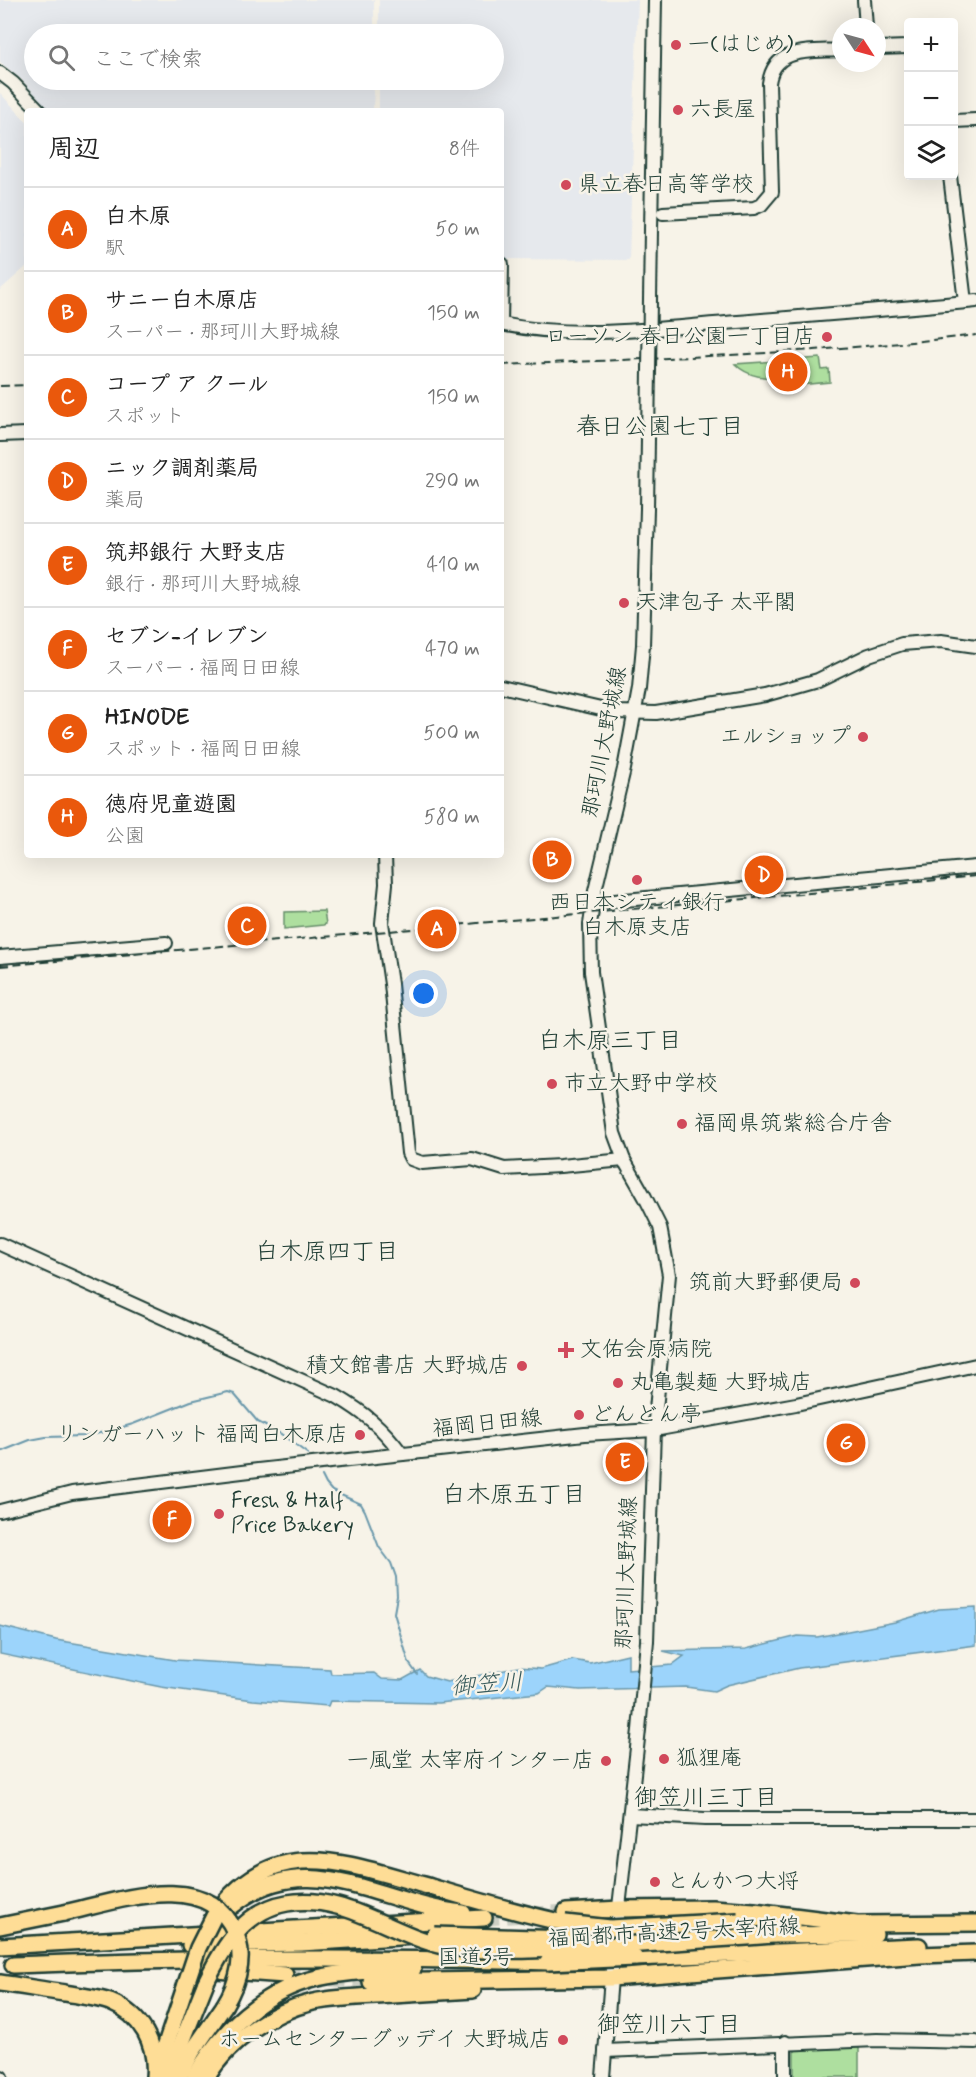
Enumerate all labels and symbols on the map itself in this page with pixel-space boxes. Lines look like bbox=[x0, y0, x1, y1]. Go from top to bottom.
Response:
north arrow bbox=[832, 18, 886, 72]
place label: 一(はじめ) bbox=[688, 31, 793, 59]
marker: 一(はじめ) bbox=[669, 38, 683, 52]
place label: 六長屋 bbox=[690, 96, 756, 124]
marker: 六長屋 bbox=[671, 103, 685, 117]
place label: 県立春日高等学校 bbox=[578, 171, 754, 199]
marker: 県立春日高等学校 bbox=[559, 178, 573, 192]
place label: ローソン 春日公園一丁目店 bbox=[545, 323, 815, 351]
marker: ローソン 春日公園一丁目店 bbox=[820, 330, 834, 344]
pin: H bbox=[768, 350, 808, 394]
district label: 春日公園七丁目 bbox=[576, 412, 744, 443]
place label: 天津包子 太平閣 bbox=[636, 589, 796, 617]
marker: 天津包子 太平閣 bbox=[617, 596, 631, 610]
street label: 那珂川大野城線 bbox=[577, 664, 633, 820]
place label: エルショップ bbox=[720, 723, 851, 751]
marker: エルショップ bbox=[856, 730, 870, 744]
pin: B bbox=[532, 838, 572, 882]
pin: D bbox=[744, 852, 783, 898]
marker: 西日本シティ銀行 白木原支店 bbox=[630, 873, 644, 887]
place label: 西日本シティ銀行 白木原支店 bbox=[549, 889, 725, 942]
pin: C bbox=[228, 904, 266, 948]
pin: A bbox=[418, 906, 456, 952]
your location bbox=[409, 979, 438, 1008]
district label: 白木原三丁目 bbox=[538, 1026, 682, 1057]
place label: 市立大野中学校 bbox=[564, 1070, 718, 1098]
marker: 市立大野中学校 bbox=[545, 1077, 559, 1091]
place label: 福岡県筑紫総合庁舎 bbox=[694, 1110, 892, 1138]
marker: 福岡県筑紫総合庁舎 bbox=[675, 1117, 689, 1131]
district label: 白木原四丁目 bbox=[255, 1237, 399, 1268]
place label: 筑前大野郵便局 bbox=[689, 1269, 843, 1297]
marker: 筑前大野郵便局 bbox=[848, 1276, 862, 1290]
place label: 文佑会原病院 bbox=[580, 1336, 712, 1364]
marker: 文佑会原病院 bbox=[557, 1341, 575, 1359]
place label: 積文館書店 大野城店 bbox=[306, 1352, 510, 1380]
marker: 積文館書店 大野城店 bbox=[515, 1359, 529, 1373]
place label: 丸亀製麺 大野城店 bbox=[630, 1369, 812, 1397]
marker: 丸亀製麺 大野城店 bbox=[611, 1376, 625, 1390]
place label: どんどん亭 bbox=[591, 1401, 702, 1429]
street label: 福岡日田線 bbox=[431, 1404, 543, 1444]
marker: どんどん亭 bbox=[572, 1408, 586, 1422]
pin: G bbox=[826, 1420, 866, 1466]
place label: リンガーハット 福岡白木原店 bbox=[56, 1421, 348, 1449]
marker: リンガーハット 福岡白木原店 bbox=[353, 1428, 367, 1442]
pin: E bbox=[606, 1440, 644, 1484]
district label: 白木原五丁目 bbox=[442, 1480, 586, 1511]
place label: Fresh & Half Price Bakery bbox=[231, 1487, 354, 1540]
street label: 那珂川大野城線 bbox=[610, 1496, 644, 1650]
pin: F bbox=[152, 1498, 192, 1543]
marker: Fresh & Half Price Bakery bbox=[212, 1507, 226, 1521]
water label: 御笠川 bbox=[450, 1667, 524, 1703]
place label: 狐狸庵 bbox=[676, 1745, 742, 1773]
place label: 一風堂 太宰府インター店 bbox=[347, 1747, 594, 1775]
marker: 狐狸庵 bbox=[657, 1752, 671, 1766]
marker: 一風堂 太宰府インター店 bbox=[599, 1754, 613, 1768]
district label: 御笠川三丁目 bbox=[634, 1783, 778, 1814]
place label: とんかつ大将 bbox=[667, 1868, 799, 1896]
marker: とんかつ大将 bbox=[648, 1875, 662, 1889]
street label: 福岡都市高速2号太宰府線 bbox=[547, 1912, 801, 1954]
street label: 国道3号 bbox=[438, 1944, 514, 1972]
district label: 御笠川六丁目 bbox=[597, 2010, 741, 2041]
place label: ホームセンターグッデイ 大野城店 bbox=[218, 2026, 551, 2054]
marker: ホームセンターグッデイ 大野城店 bbox=[556, 2033, 570, 2047]

